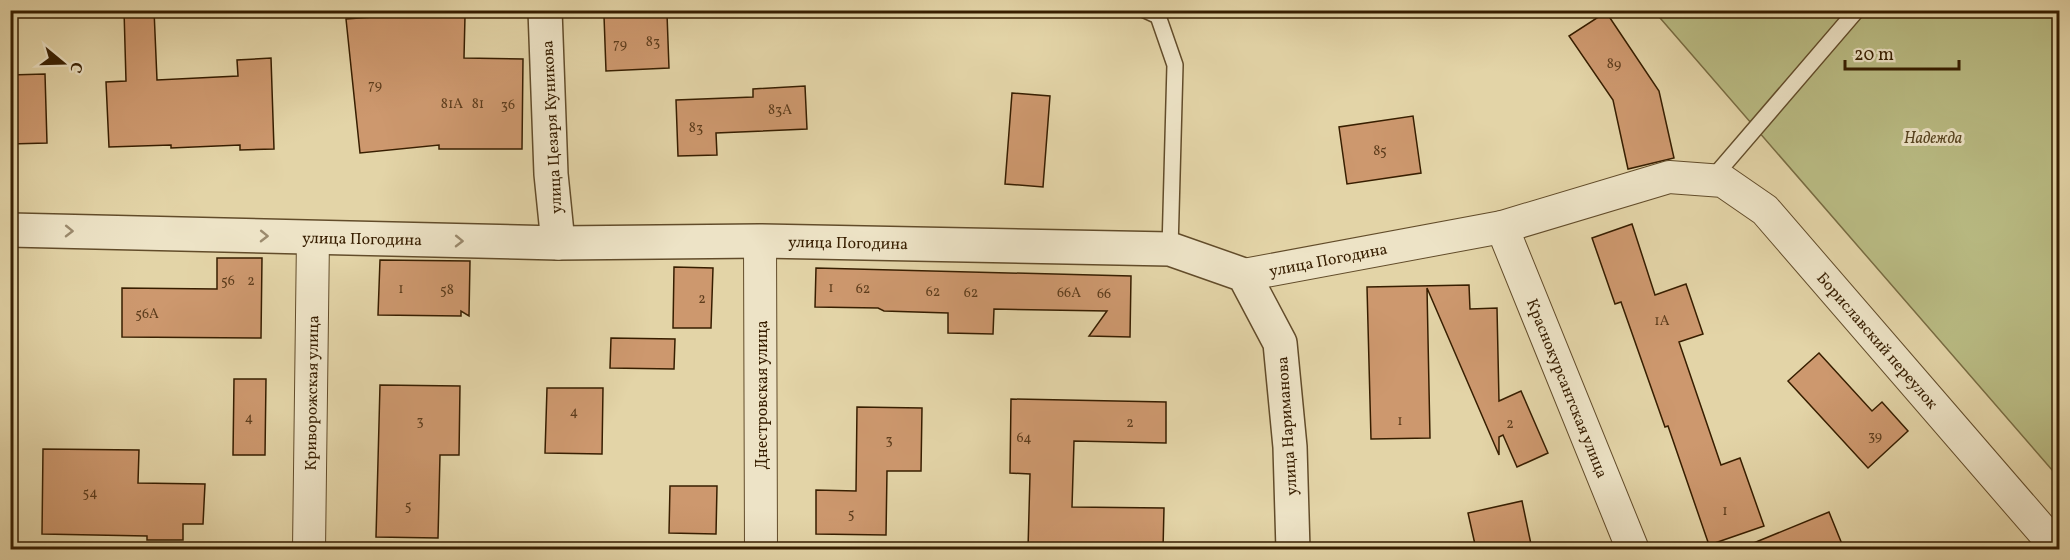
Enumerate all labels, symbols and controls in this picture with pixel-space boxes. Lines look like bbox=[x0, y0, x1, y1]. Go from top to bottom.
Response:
north arrow bbox=[33, 33, 93, 93]
house number: 83 bbox=[646, 33, 660, 52]
scale bar bbox=[1845, 33, 1959, 71]
house number: 79 bbox=[613, 35, 627, 54]
street label: улица Цезаря Куникова bbox=[537, 40, 569, 214]
text: 20 m bbox=[1854, 43, 1894, 68]
house number: 89 bbox=[1607, 55, 1621, 74]
text: С bbox=[63, 59, 87, 76]
house number: 79 bbox=[368, 76, 382, 95]
house number: 81А bbox=[441, 95, 463, 114]
house number: 81 bbox=[472, 95, 484, 114]
house number: 36 bbox=[501, 96, 515, 115]
house number: 83А bbox=[768, 101, 792, 120]
house number: 83 bbox=[689, 119, 703, 138]
park label: Надежда bbox=[1904, 128, 1963, 150]
house number: 85 bbox=[1373, 142, 1387, 161]
one-way arrow bbox=[64, 225, 73, 238]
street label: улица Погодина bbox=[302, 228, 422, 252]
one-way arrow bbox=[259, 230, 268, 242]
street label: улица Погодина bbox=[788, 232, 908, 256]
one-way arrow bbox=[454, 234, 463, 247]
street label: улица Погодина bbox=[1267, 239, 1389, 283]
street label: Бориславский переулок bbox=[1811, 268, 1943, 415]
house number: 56 bbox=[221, 272, 235, 291]
house number: 2 bbox=[247, 272, 255, 291]
house number: 1 bbox=[828, 279, 834, 298]
house number: 1 bbox=[398, 280, 404, 299]
house number: 62 bbox=[856, 280, 870, 299]
house number: 58 bbox=[440, 281, 454, 300]
house number: 62 bbox=[926, 283, 940, 302]
house number: 62 bbox=[964, 284, 978, 303]
house number: 66А bbox=[1057, 284, 1081, 303]
house number: 66 bbox=[1097, 285, 1111, 304]
house number: 2 bbox=[698, 290, 706, 309]
street label: Краснокурсантская улица bbox=[1520, 296, 1612, 482]
house number: 56А bbox=[135, 305, 159, 324]
house number: 1А bbox=[1654, 312, 1670, 331]
street label: Криворожская улица bbox=[301, 315, 325, 471]
street label: Днестровская улица bbox=[752, 320, 774, 470]
street label: улица Нариманова bbox=[1272, 356, 1304, 496]
house number: 4 bbox=[570, 403, 578, 422]
house number: 4 bbox=[245, 409, 253, 428]
house number: 3 bbox=[416, 412, 424, 431]
house number: 1 bbox=[1397, 412, 1403, 431]
house number: 2 bbox=[1126, 414, 1134, 433]
house number: 2 bbox=[1506, 415, 1514, 434]
house number: 39 bbox=[1868, 427, 1882, 446]
house number: 64 bbox=[1016, 429, 1032, 448]
house number: 3 bbox=[885, 431, 893, 450]
house number: 54 bbox=[82, 484, 98, 503]
house number: 5 bbox=[405, 497, 411, 516]
house number: 1 bbox=[1722, 502, 1728, 521]
house number: 5 bbox=[848, 505, 854, 524]

